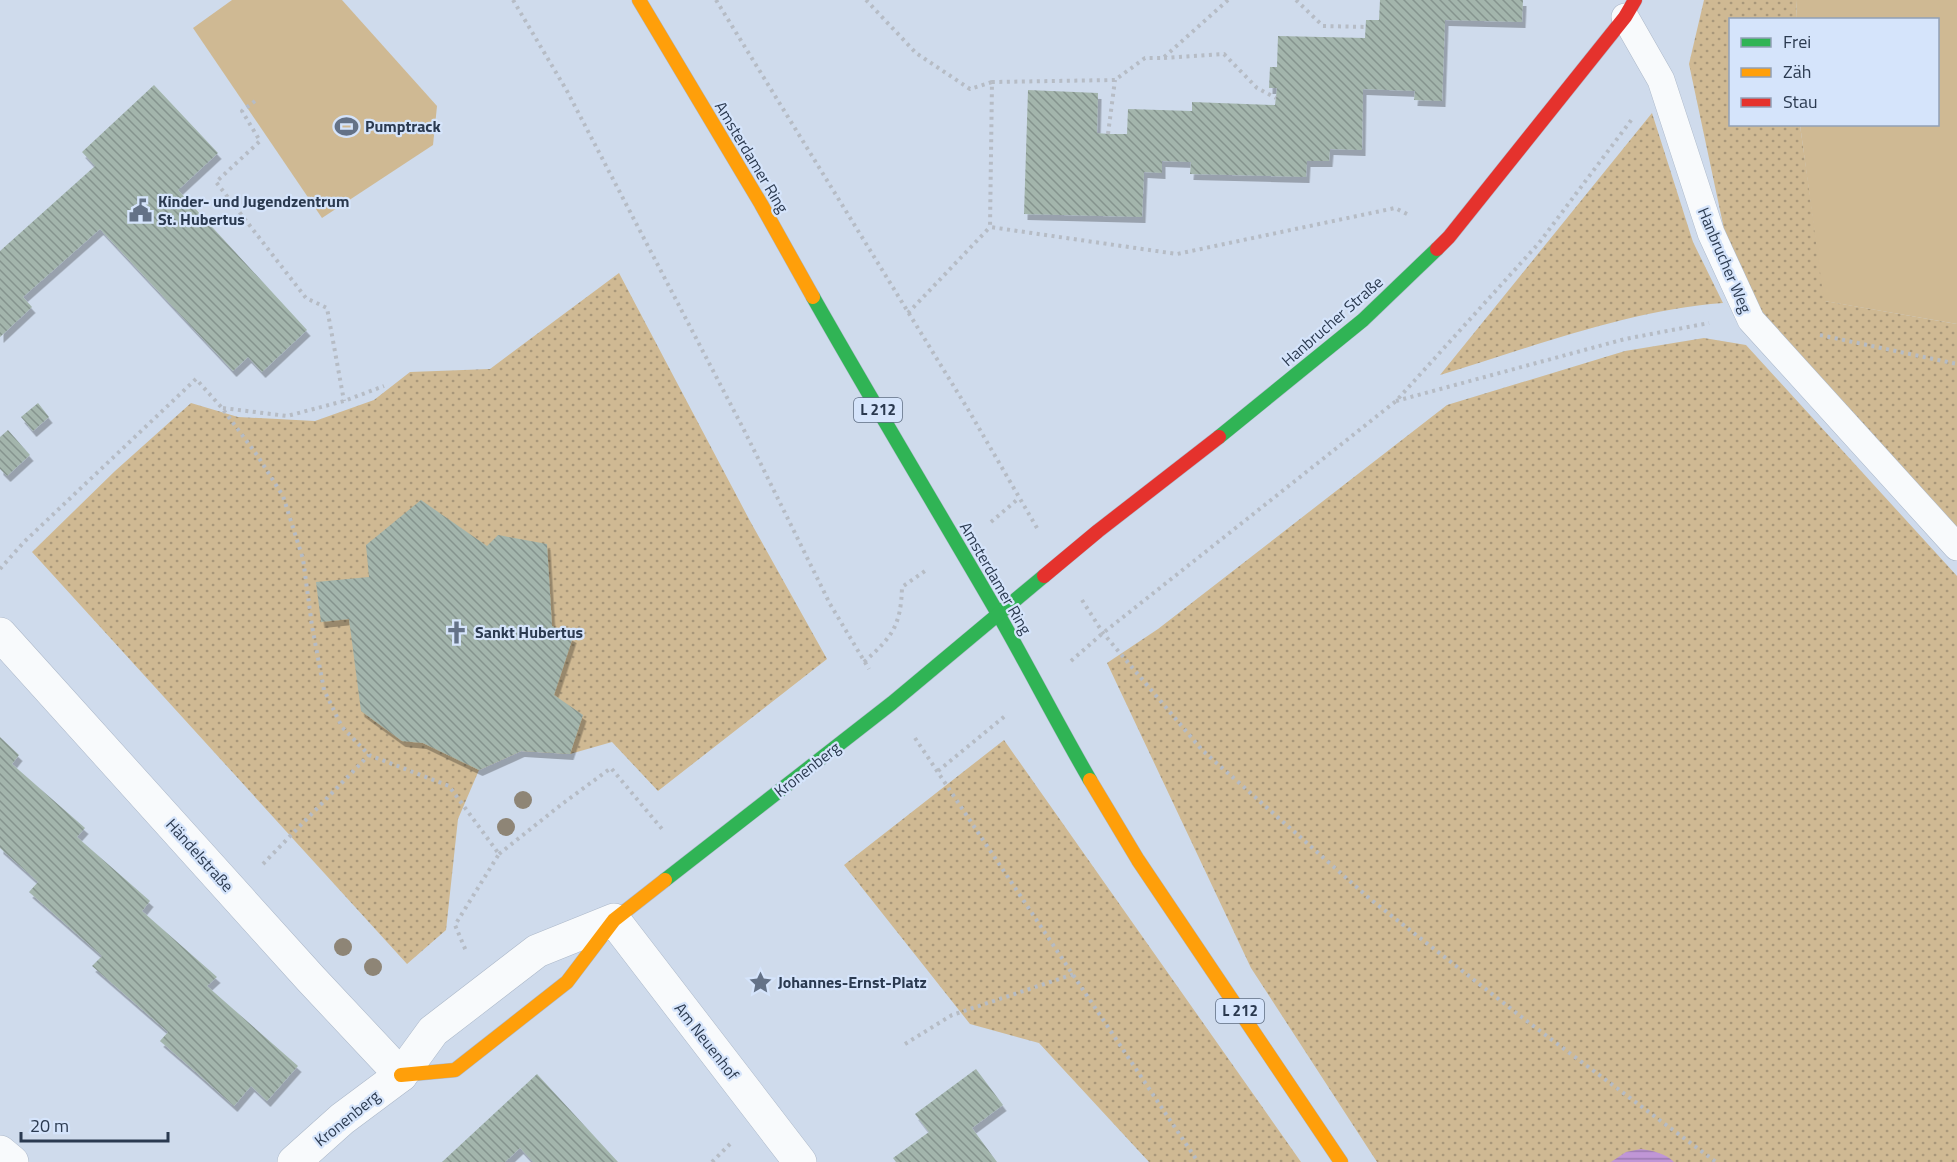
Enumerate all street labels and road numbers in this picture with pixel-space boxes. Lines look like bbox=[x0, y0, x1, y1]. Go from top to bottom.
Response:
street label: Amsterdamer Ring bbox=[709, 97, 795, 217]
street label: Hanbrucher Weg bbox=[1692, 203, 1758, 317]
street label: Hanbrucher Straße bbox=[1276, 270, 1388, 372]
road number: L 212 bbox=[854, 398, 902, 422]
street label: Amsterdamer Ring bbox=[954, 517, 1038, 639]
street label: Kronenberg bbox=[769, 735, 845, 803]
street label: Händelstraße bbox=[160, 813, 240, 897]
street label: Am Neuenhof bbox=[669, 997, 745, 1085]
road number: L 212 bbox=[1216, 999, 1264, 1023]
street label: Kronenberg bbox=[309, 1084, 385, 1152]

